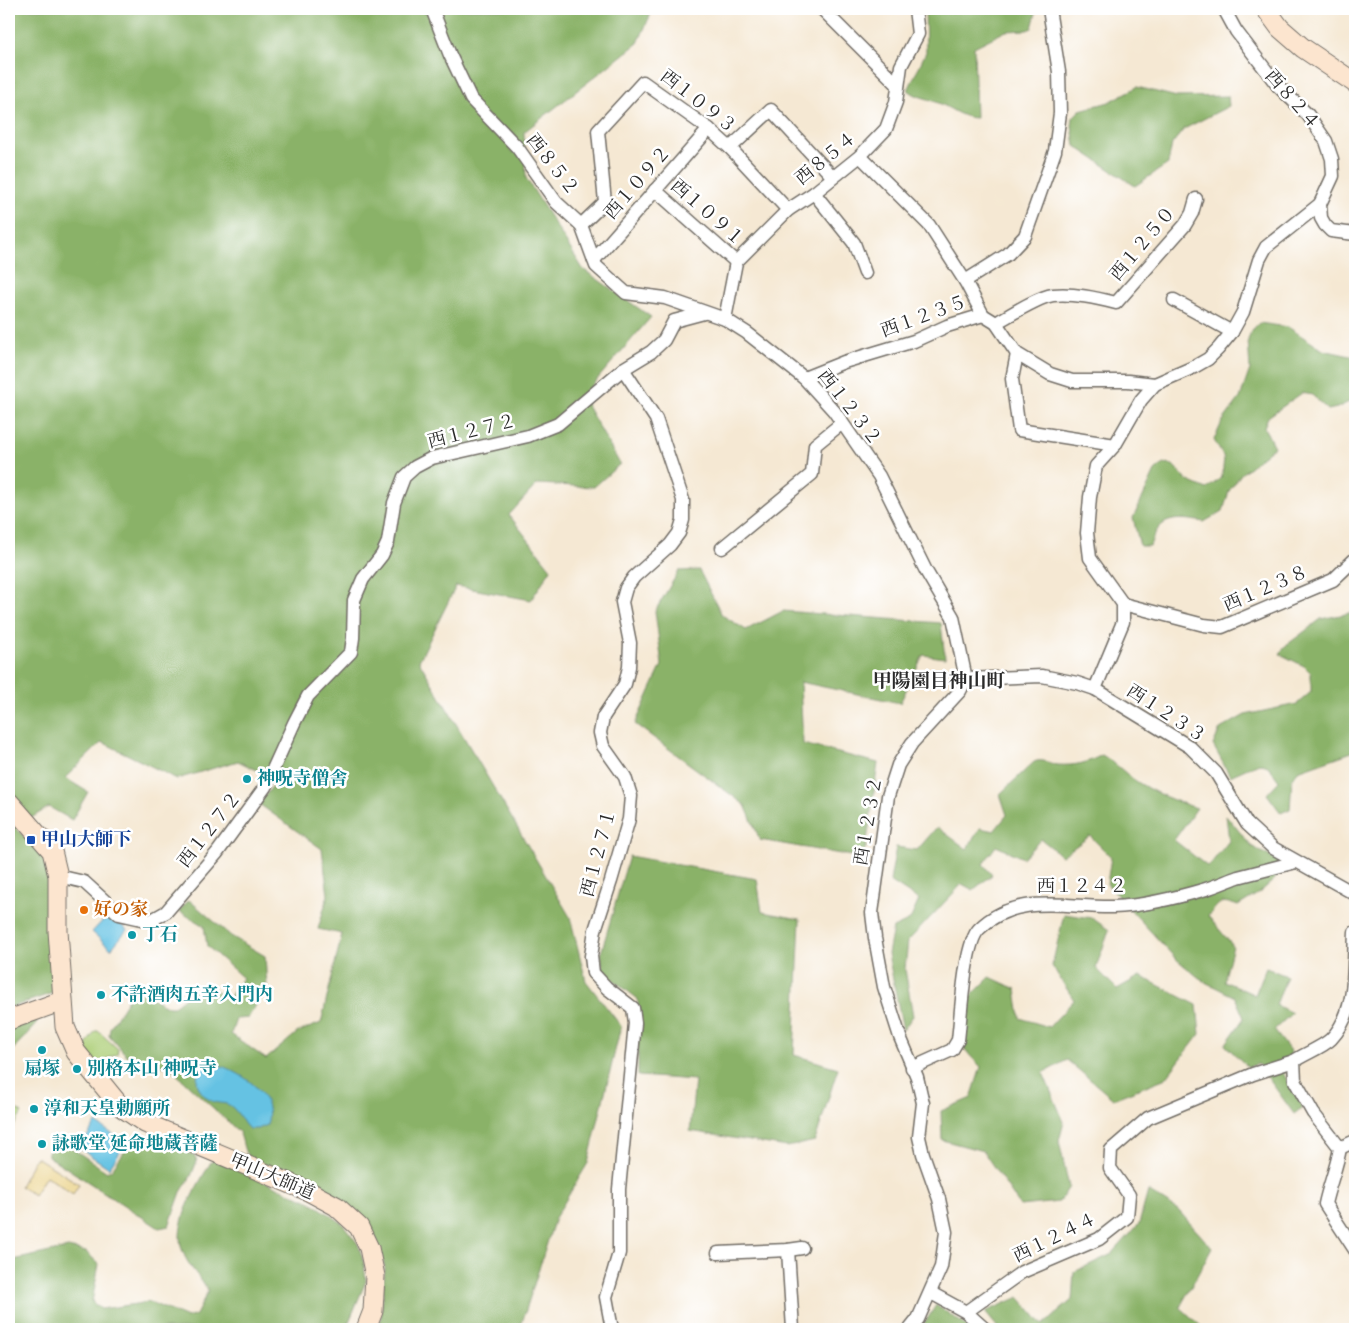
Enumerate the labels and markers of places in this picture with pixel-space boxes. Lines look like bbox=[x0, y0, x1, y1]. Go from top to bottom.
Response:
place label: 神呪寺僧舎 bbox=[257, 768, 347, 790]
marker: 神呪寺僧舎 bbox=[241, 773, 253, 785]
place label: 甲山大師下 bbox=[41, 829, 131, 851]
marker: 甲山大師下 bbox=[25, 834, 37, 846]
place label: 好の家 bbox=[94, 899, 148, 921]
marker: 好の家 bbox=[78, 904, 90, 916]
place label: 丁石 bbox=[142, 924, 178, 946]
marker: 丁石 bbox=[126, 929, 138, 941]
place label: 不許酒肉五辛入門内 bbox=[111, 984, 273, 1006]
marker: 不許酒肉五辛入門内 bbox=[95, 989, 107, 1001]
marker: 扇塚 bbox=[36, 1044, 48, 1056]
place label: 扇塚 bbox=[24, 1058, 60, 1080]
place label: 別格本山 神呪寺 bbox=[87, 1058, 217, 1080]
marker: 別格本山 神呪寺 bbox=[71, 1063, 83, 1075]
place label: 淳和天皇勅願所 bbox=[44, 1098, 170, 1120]
marker: 淳和天皇勅願所 bbox=[28, 1103, 40, 1115]
place label: 詠歌堂 延命地蔵菩薩 bbox=[52, 1133, 218, 1155]
marker: 詠歌堂 延命地蔵菩薩 bbox=[36, 1138, 48, 1150]

